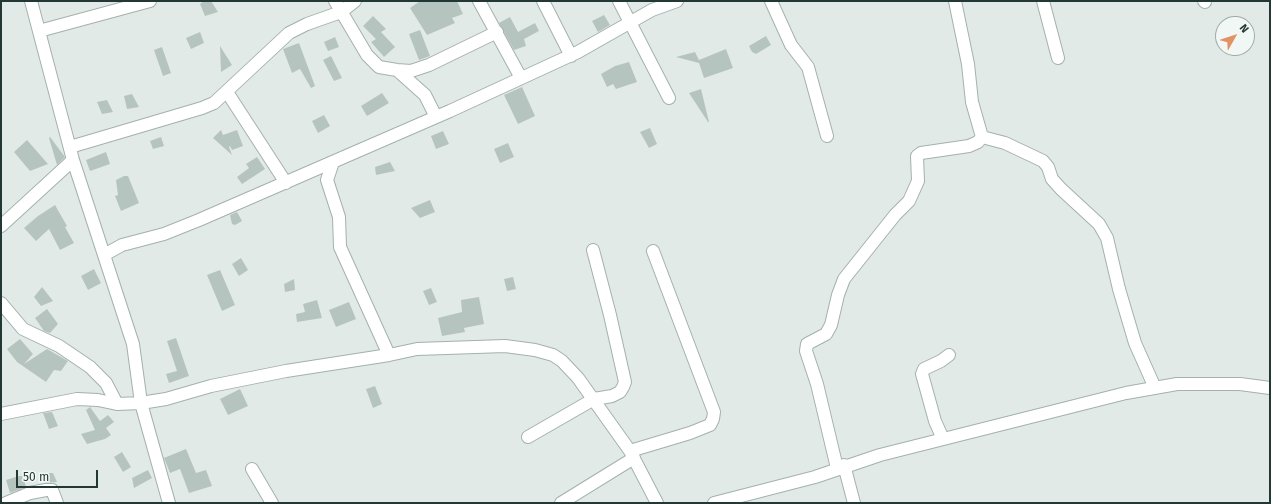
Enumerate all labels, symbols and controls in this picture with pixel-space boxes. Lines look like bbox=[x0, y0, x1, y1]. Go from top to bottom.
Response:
north arrow bbox=[1215, 16, 1255, 56]
text: N bbox=[1237, 22, 1251, 36]
scale bar bbox=[18, 462, 100, 488]
text: 50 m bbox=[23, 470, 49, 484]

